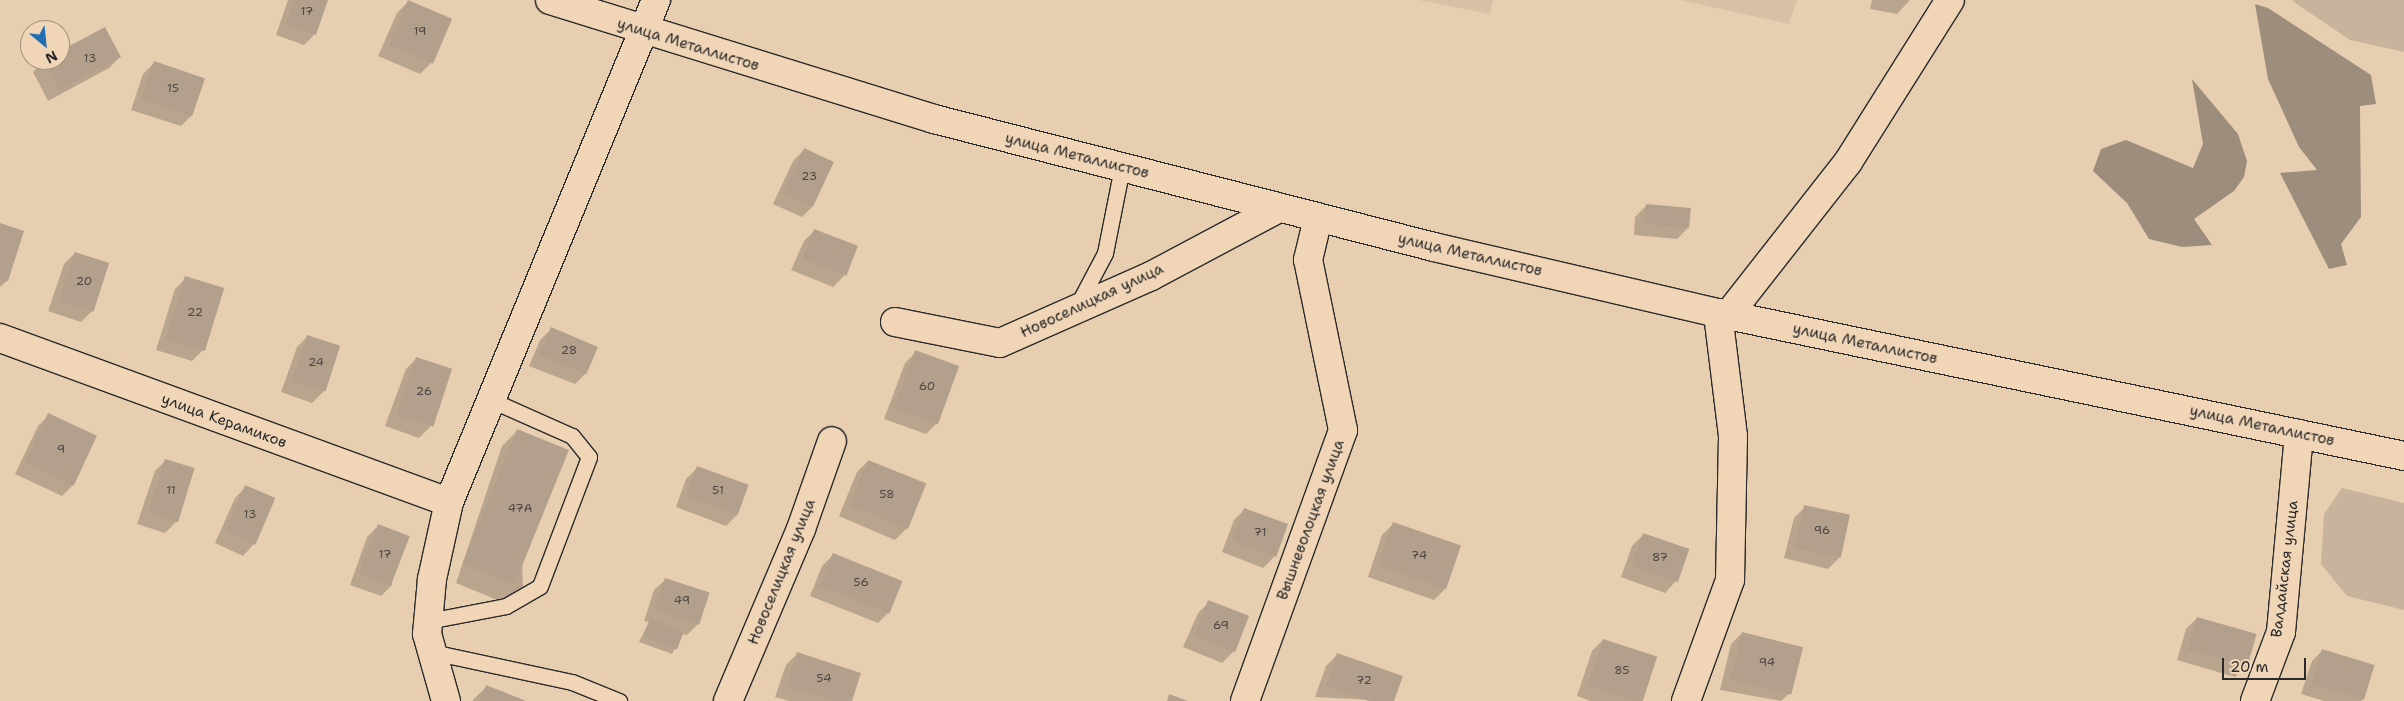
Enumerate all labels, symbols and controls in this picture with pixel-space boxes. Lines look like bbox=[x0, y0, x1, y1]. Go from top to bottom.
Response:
house number: 17 bbox=[301, 5, 313, 19]
street label: улица Металлистов bbox=[615, 15, 761, 75]
north arrow bbox=[20, 20, 70, 70]
house number: 19 bbox=[414, 25, 426, 39]
text: N bbox=[42, 47, 61, 68]
house number: 13 bbox=[84, 52, 96, 66]
house number: 15 bbox=[167, 82, 179, 96]
street label: улица Металлистов bbox=[1003, 129, 1151, 183]
house number: 23 bbox=[801, 170, 817, 184]
street label: улица Металлистов bbox=[1396, 230, 1544, 280]
street label: Новоселицкая улица bbox=[1018, 260, 1166, 342]
house number: 20 bbox=[76, 275, 92, 289]
house number: 22 bbox=[187, 306, 203, 320]
street label: улица Металлистов bbox=[1791, 320, 1939, 368]
house number: 28 bbox=[561, 344, 577, 358]
house number: 24 bbox=[308, 356, 324, 370]
house number: 60 bbox=[919, 380, 935, 394]
house number: 26 bbox=[416, 385, 432, 399]
street label: улица Керамиков bbox=[159, 390, 289, 452]
street label: улица Металлистов bbox=[2188, 402, 2336, 450]
street label: Вышневолоцкая улица bbox=[1274, 437, 1348, 603]
house number: 9 bbox=[57, 443, 65, 457]
house number: 11 bbox=[166, 484, 176, 498]
house number: 51 bbox=[712, 484, 724, 498]
house number: 58 bbox=[879, 488, 895, 502]
street label: Новоселицкая улица bbox=[745, 496, 819, 648]
street label: Валдайская улица bbox=[2268, 499, 2302, 639]
house number: 47А bbox=[508, 502, 532, 516]
house number: 13 bbox=[244, 508, 256, 522]
house number: 96 bbox=[1814, 524, 1830, 538]
house number: 71 bbox=[1254, 526, 1266, 540]
house number: 17 bbox=[379, 548, 391, 562]
house number: 74 bbox=[1411, 549, 1427, 563]
house number: 87 bbox=[1652, 551, 1668, 565]
house number: 56 bbox=[853, 576, 869, 590]
house number: 49 bbox=[674, 594, 690, 608]
house number: 69 bbox=[1213, 619, 1229, 633]
scale bar bbox=[2224, 648, 2308, 680]
house number: 94 bbox=[1759, 656, 1775, 670]
text: 20 m bbox=[2230, 657, 2269, 677]
house number: 85 bbox=[1614, 664, 1630, 678]
house number: 54 bbox=[816, 672, 832, 686]
house number: 72 bbox=[1356, 674, 1372, 688]

